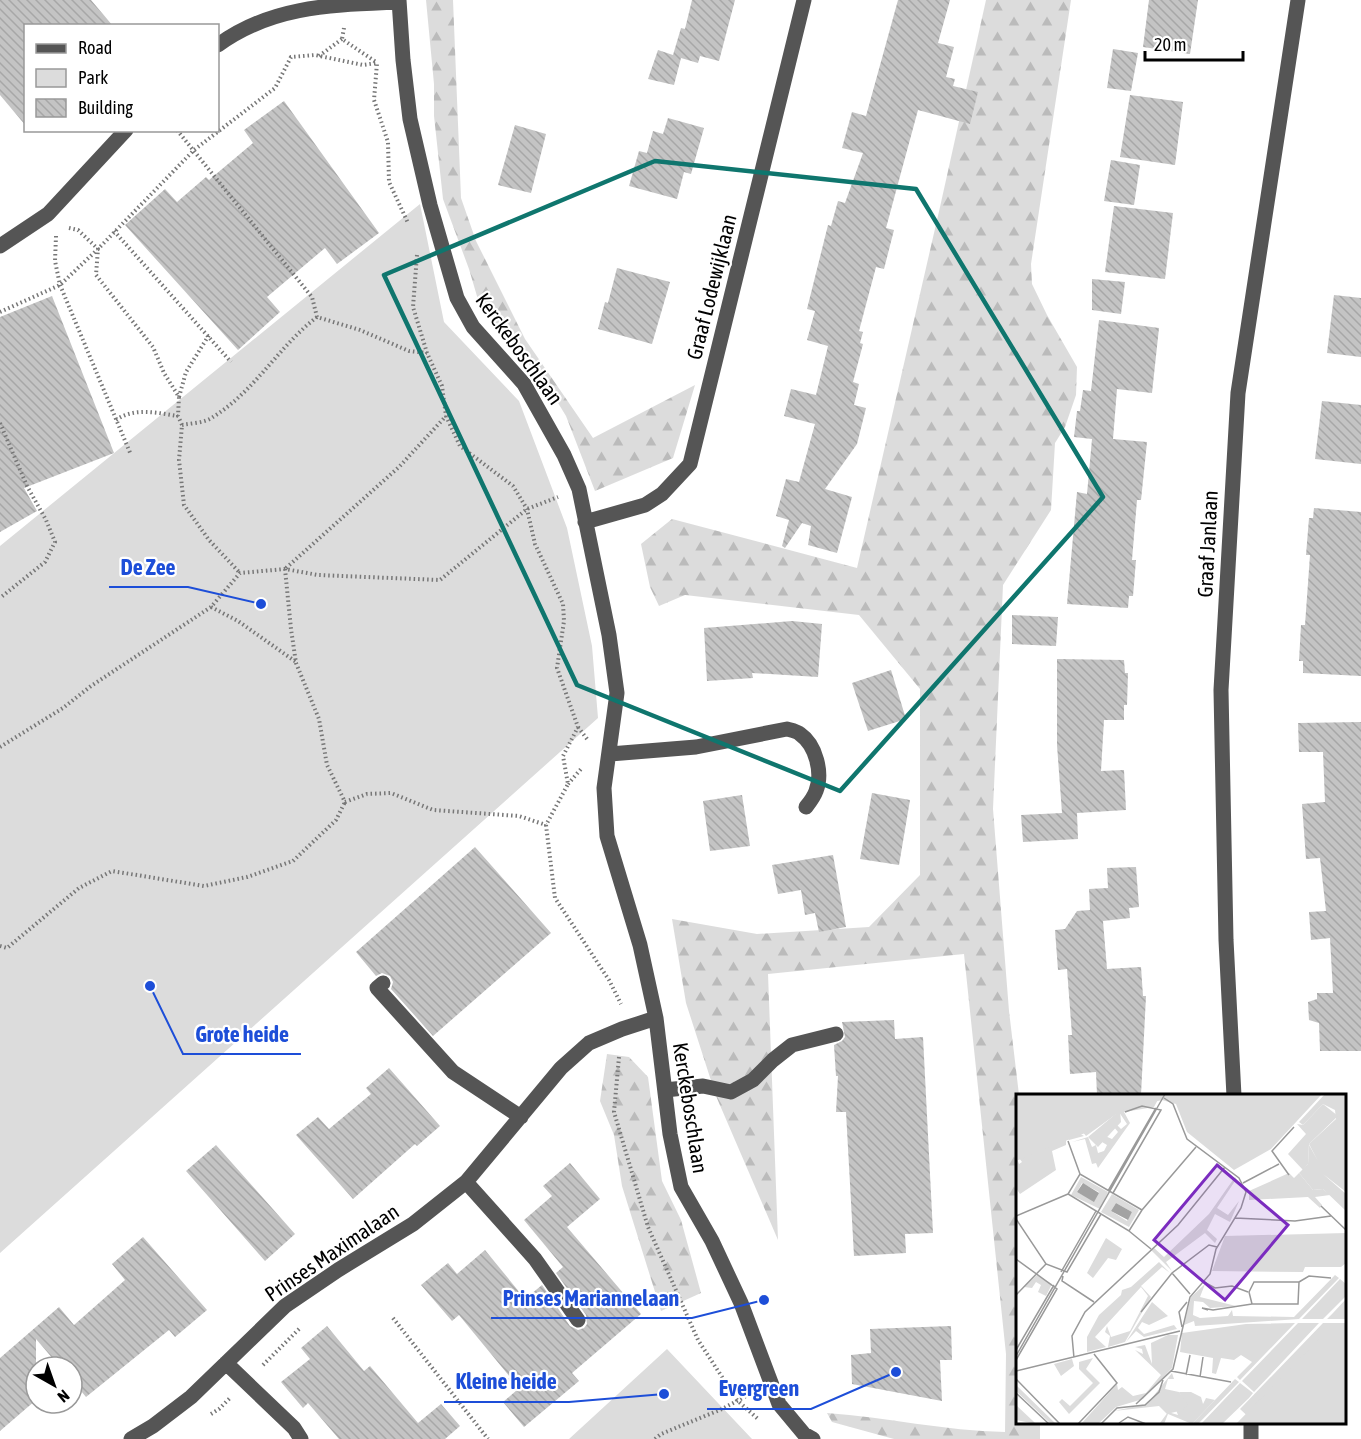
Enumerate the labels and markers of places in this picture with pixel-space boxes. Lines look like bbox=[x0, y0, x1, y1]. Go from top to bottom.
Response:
callout: De Zee bbox=[109, 547, 188, 587]
callout: Grote heide bbox=[183, 1014, 301, 1054]
callout: Prinses Mariannelaan bbox=[491, 1278, 692, 1318]
callout: Kleine heide bbox=[444, 1362, 569, 1402]
callout: Evergreen bbox=[707, 1369, 811, 1409]

